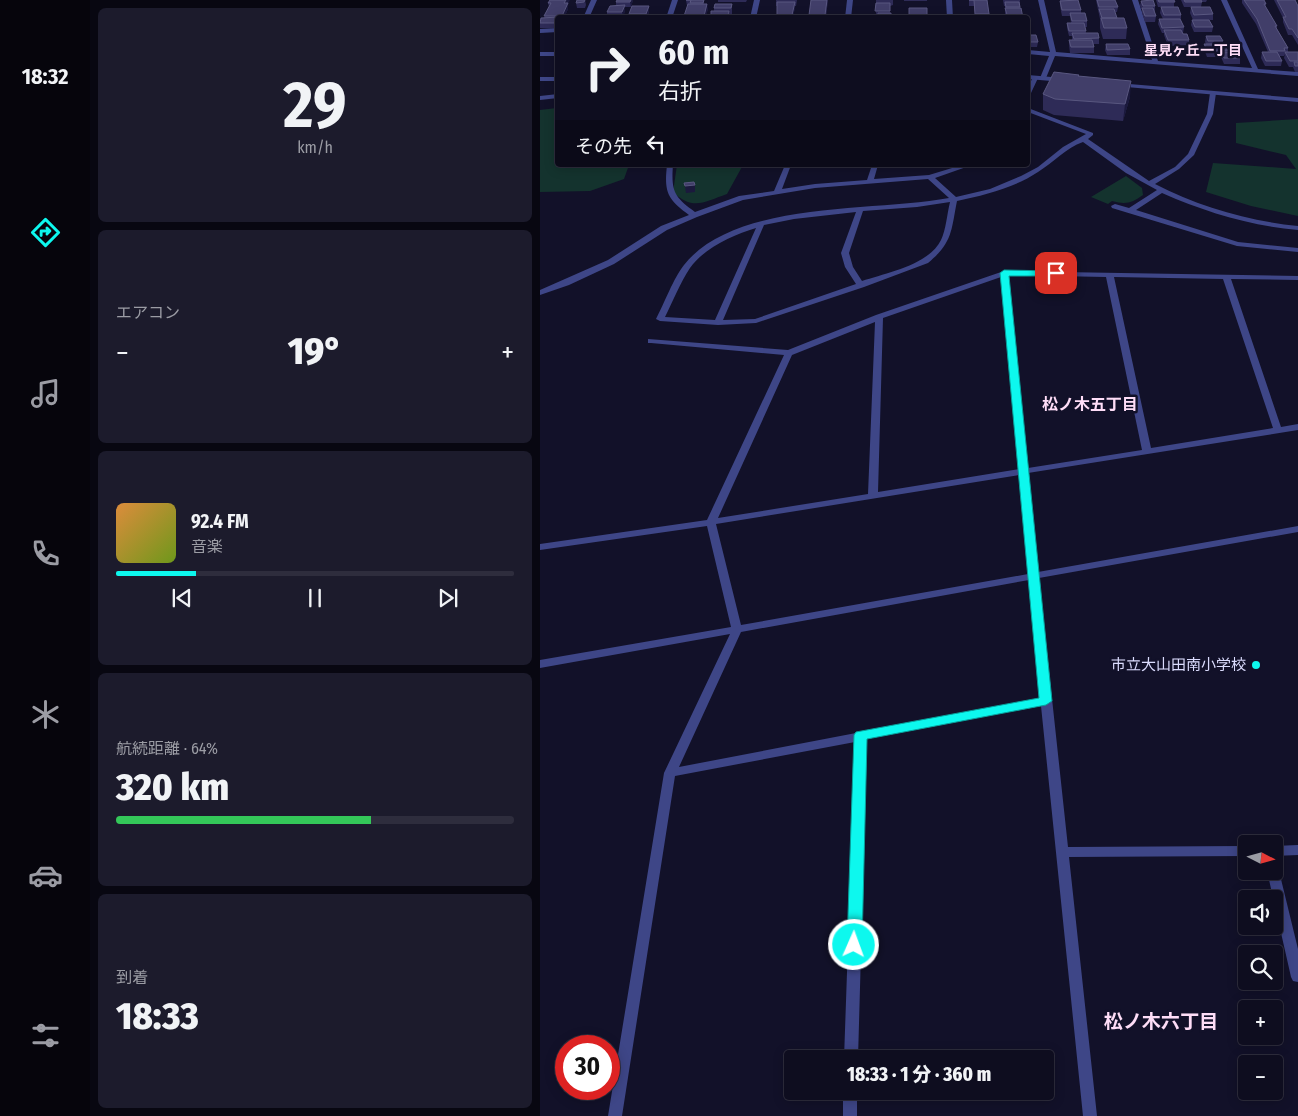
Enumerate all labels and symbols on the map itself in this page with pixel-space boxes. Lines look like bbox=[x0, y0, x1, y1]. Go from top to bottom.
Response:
district label: 星見ヶ丘一丁目 bbox=[1144, 42, 1242, 59]
pin bbox=[1035, 252, 1077, 294]
district label: 松ノ木五丁目 bbox=[1042, 395, 1138, 414]
place label: 市立大山田南小学校 bbox=[1111, 656, 1246, 674]
marker: 市立大山田南小学校 bbox=[1250, 659, 1262, 671]
north arrow bbox=[1238, 835, 1282, 880]
position arrow bbox=[827, 918, 879, 970]
district label: 松ノ木六丁目 bbox=[1104, 1010, 1218, 1033]
speed limit sign: 30 bbox=[555, 1035, 620, 1100]

